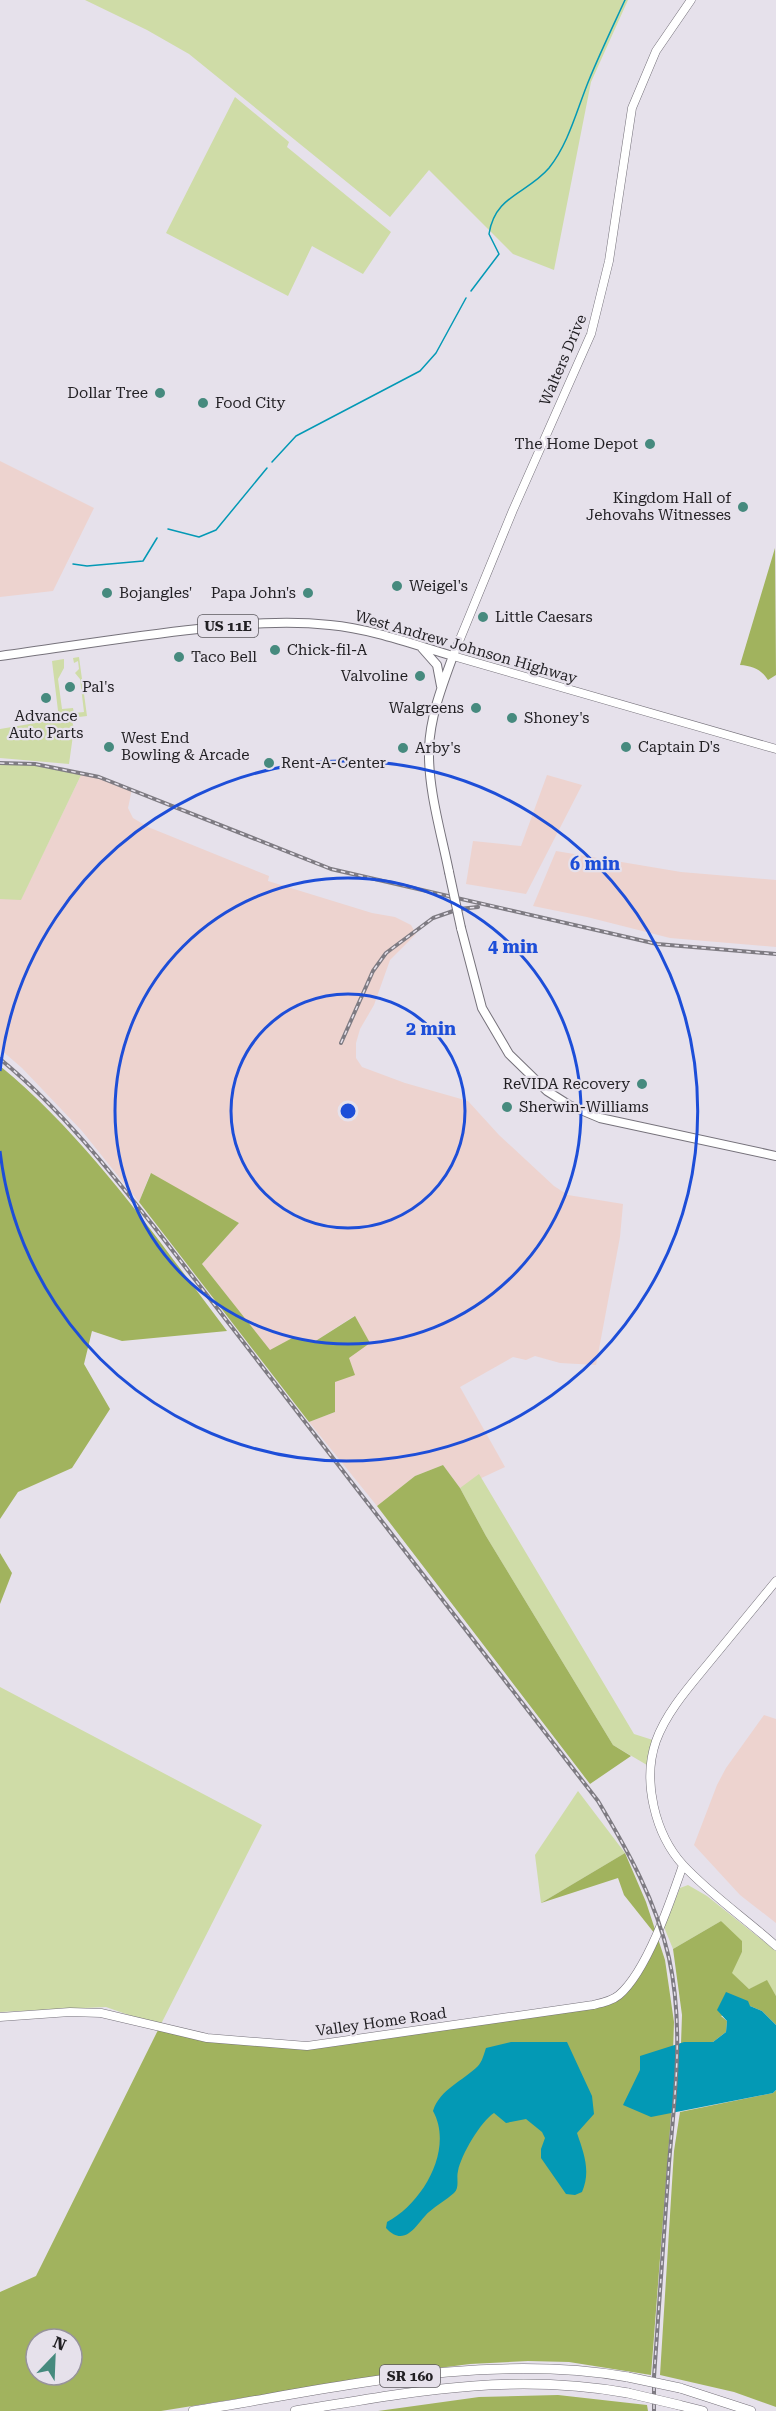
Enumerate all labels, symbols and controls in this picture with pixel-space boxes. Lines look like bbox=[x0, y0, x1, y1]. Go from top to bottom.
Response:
street label: Walters Drive bbox=[536, 312, 590, 408]
place label: Dollar Tree bbox=[67, 384, 148, 402]
marker: Dollar Tree bbox=[153, 386, 167, 400]
place label: Food City bbox=[215, 394, 286, 412]
marker: Food City bbox=[196, 396, 210, 410]
place label: The Home Depot bbox=[514, 435, 638, 453]
marker: The Home Depot bbox=[643, 437, 657, 451]
place label: Kingdom Hall of Jehovahs Witnesses bbox=[586, 489, 732, 524]
marker: Kingdom Hall of Jehovahs Witnesses bbox=[736, 500, 750, 514]
place label: Weigel's bbox=[409, 577, 468, 595]
marker: Weigel's bbox=[390, 579, 404, 593]
place label: Bojangles' bbox=[119, 584, 192, 602]
place label: Papa John's bbox=[211, 584, 296, 602]
marker: Bojangles' bbox=[100, 586, 114, 600]
marker: Papa John's bbox=[301, 586, 315, 600]
street label: West Andrew Johnson Highway bbox=[353, 607, 579, 687]
place label: Little Caesars bbox=[495, 608, 593, 626]
marker: Little Caesars bbox=[476, 610, 490, 624]
road number: US 11E bbox=[198, 615, 258, 637]
place label: Chick-fil-A bbox=[287, 641, 368, 659]
marker: Chick-fil-A bbox=[268, 643, 282, 657]
place label: Taco Bell bbox=[191, 648, 257, 666]
marker: Taco Bell bbox=[172, 650, 186, 664]
place label: Valvoline bbox=[341, 667, 408, 685]
marker: Valvoline bbox=[413, 669, 427, 683]
place label: Pal's bbox=[82, 678, 114, 696]
marker: Pal's bbox=[63, 680, 77, 694]
marker: Advance Auto Parts bbox=[39, 691, 53, 705]
place label: Walgreens bbox=[389, 699, 464, 717]
marker: Walgreens bbox=[469, 701, 483, 715]
place label: Advance Auto Parts bbox=[9, 707, 83, 742]
place label: Shoney's bbox=[524, 709, 590, 727]
marker: Shoney's bbox=[505, 711, 519, 725]
place label: West End Bowling & Arcade bbox=[121, 729, 250, 764]
place label: Captain D's bbox=[638, 738, 720, 756]
place label: Arby's bbox=[415, 739, 461, 757]
marker: West End Bowling & Arcade bbox=[102, 740, 116, 754]
marker: Captain D's bbox=[619, 740, 633, 754]
marker: Arby's bbox=[396, 741, 410, 755]
place label: Rent-A-Center bbox=[281, 754, 386, 772]
marker: Rent-A-Center bbox=[262, 756, 276, 770]
text: 6 min bbox=[570, 853, 620, 874]
text: 4 min bbox=[488, 936, 538, 957]
text: 2 min bbox=[406, 1018, 456, 1039]
place label: ReVIDA Recovery bbox=[503, 1075, 630, 1093]
marker: ReVIDA Recovery bbox=[635, 1077, 649, 1091]
place label: Sherwin-Williams bbox=[519, 1098, 649, 1116]
marker: Sherwin-Williams bbox=[500, 1100, 514, 1114]
centre of rings bbox=[338, 1101, 358, 1121]
street label: Valley Home Road bbox=[314, 2004, 448, 2040]
north arrow bbox=[24, 2327, 84, 2387]
text: N bbox=[50, 2332, 69, 2355]
road number: SR 160 bbox=[380, 2365, 440, 2387]

